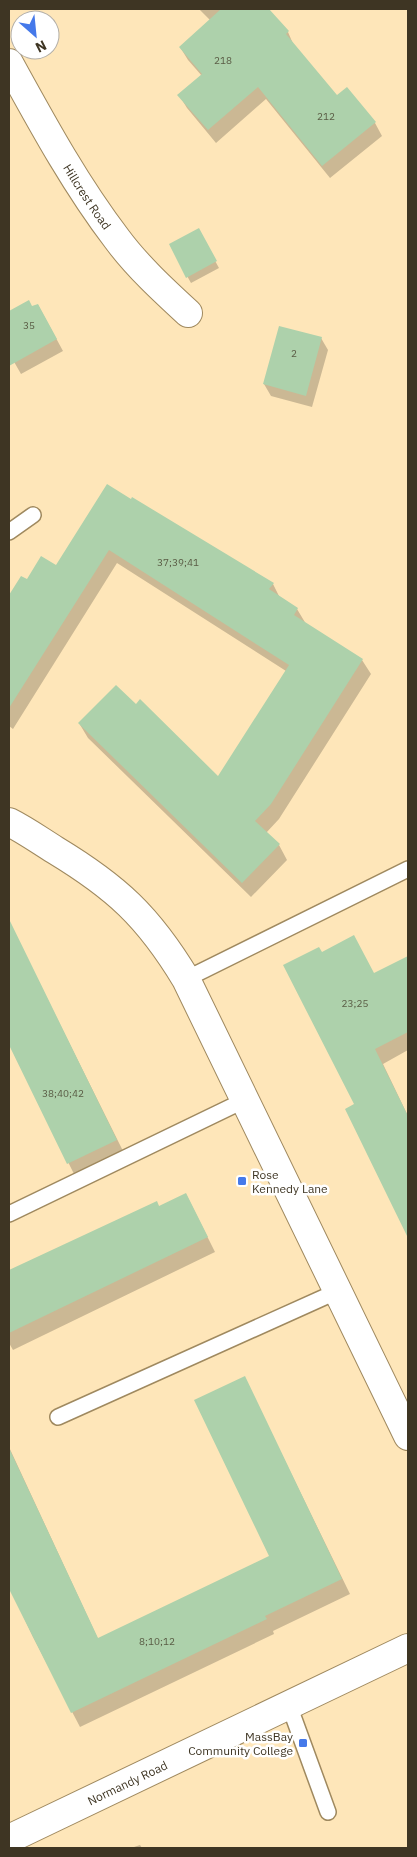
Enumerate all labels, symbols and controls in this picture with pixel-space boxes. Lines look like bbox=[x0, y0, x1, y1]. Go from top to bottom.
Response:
north arrow bbox=[10, 10, 60, 60]
text: N bbox=[32, 36, 50, 57]
house number: 218 bbox=[214, 54, 232, 67]
house number: 212 bbox=[317, 110, 335, 123]
street label: Hillcrest Road bbox=[61, 161, 115, 232]
house number: 35 bbox=[23, 319, 35, 332]
house number: 2 bbox=[291, 347, 297, 360]
house number: 37;39;41 bbox=[157, 556, 199, 569]
house number: 23;25 bbox=[342, 997, 368, 1010]
house number: 38;40;42 bbox=[42, 1087, 84, 1100]
place label: Rose Kennedy Lane bbox=[252, 1167, 328, 1196]
marker: Rose Kennedy Lane bbox=[236, 1175, 248, 1187]
house number: 8;10;12 bbox=[139, 1635, 175, 1648]
place label: MassBay Community College bbox=[188, 1729, 293, 1758]
marker: MassBay Community College bbox=[297, 1737, 309, 1749]
street label: Normandy Road bbox=[85, 1757, 170, 1808]

